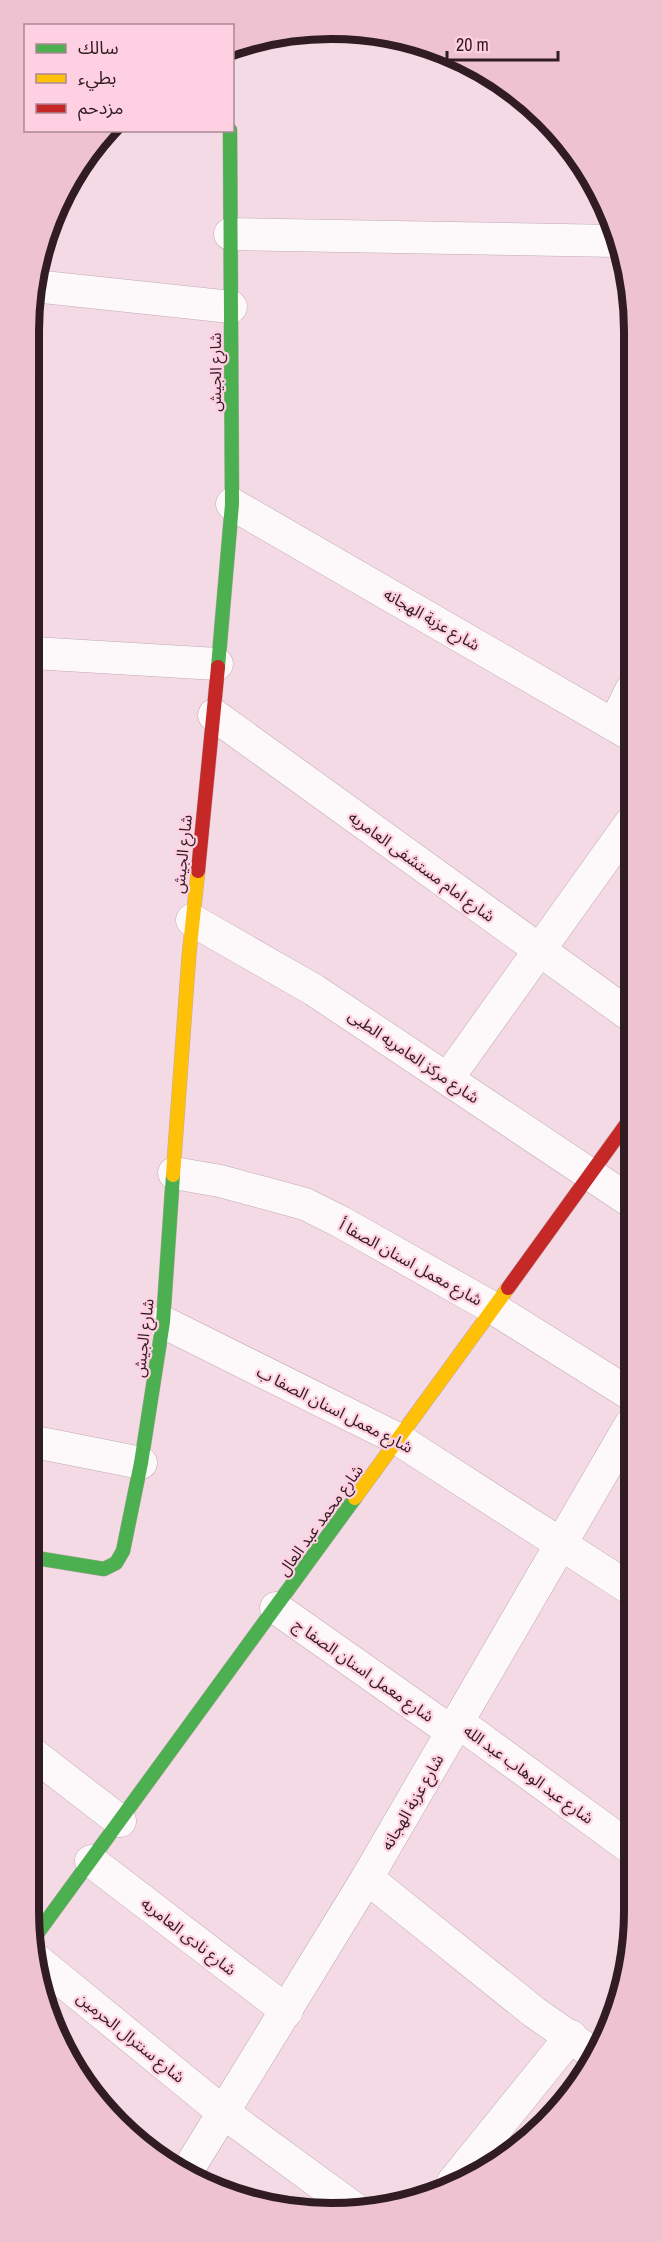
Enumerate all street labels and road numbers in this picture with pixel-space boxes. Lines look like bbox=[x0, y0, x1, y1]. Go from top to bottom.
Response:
street label: شارع الجيش bbox=[204, 332, 228, 412]
street label: شارع عزبة الهجانه bbox=[379, 583, 484, 657]
street label: شارع امام مستشفى العامريه bbox=[343, 805, 500, 928]
street label: شارع الجيش bbox=[167, 813, 199, 895]
street label: شارع مركز العامريه الطبى bbox=[343, 1004, 484, 1110]
street label: شارع معمل اسنان الصفا أ bbox=[334, 1213, 486, 1312]
street label: شارع الجيش bbox=[127, 1297, 161, 1379]
street label: شارع معمل اسنان الصفا ب bbox=[252, 1360, 417, 1460]
street label: شارع محمد عبد العال bbox=[272, 1460, 369, 1581]
street label: شارع معمل اسنان الصفا ج bbox=[288, 1613, 439, 1729]
street label: شارع عبد الوهاب عبد الله bbox=[458, 1719, 598, 1830]
street label: شارع عزبة الهجانه bbox=[376, 1750, 450, 1855]
street label: شارع نادى العامريه bbox=[136, 1892, 241, 1982]
street label: شارع سنترال الحرمين bbox=[71, 1987, 190, 2089]

